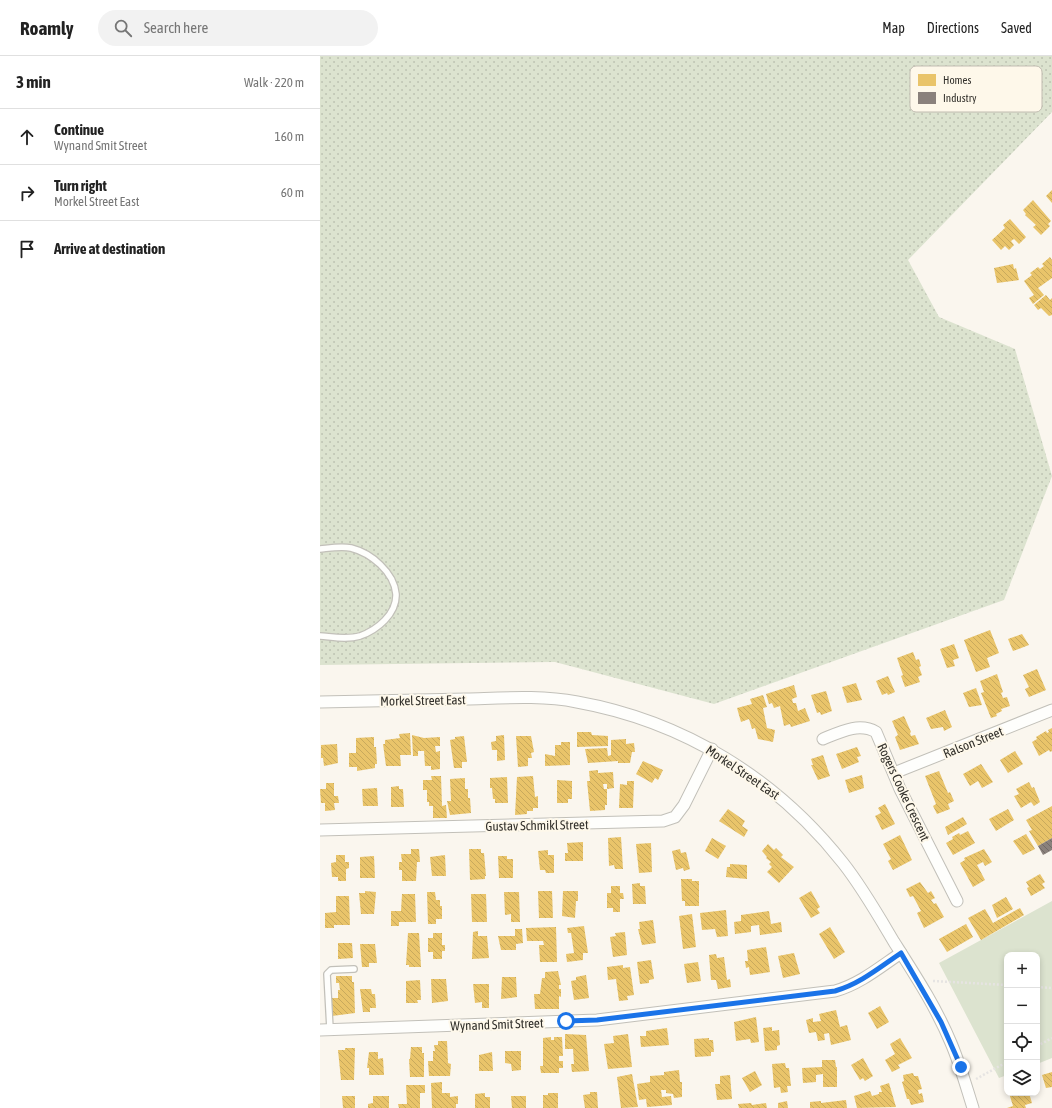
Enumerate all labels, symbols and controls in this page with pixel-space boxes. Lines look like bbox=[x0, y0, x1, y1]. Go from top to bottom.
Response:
search box bbox=[98, 10, 378, 46]
text: Roamly bbox=[20, 17, 74, 39]
icon: search bbox=[112, 17, 134, 39]
text: Search here bbox=[144, 19, 208, 36]
text: Map bbox=[882, 20, 905, 36]
text: Directions bbox=[927, 20, 979, 36]
text: Saved bbox=[1001, 20, 1032, 36]
legend bbox=[910, 66, 1042, 112]
text: 3 min bbox=[16, 72, 51, 92]
text: Homes bbox=[943, 74, 971, 86]
text: Walk · 220 m bbox=[244, 75, 304, 90]
text: Industry bbox=[943, 92, 977, 104]
text: Continue bbox=[54, 121, 104, 138]
icon: ahead bbox=[16, 126, 38, 148]
text: 160 m bbox=[275, 129, 304, 144]
text: Wynand Smit Street bbox=[54, 138, 147, 153]
text: Turn right bbox=[54, 177, 107, 194]
icon: right bbox=[16, 182, 38, 204]
text: 60 m bbox=[281, 185, 304, 200]
text: Morkel Street East bbox=[54, 194, 139, 209]
icon: arrive bbox=[16, 238, 38, 260]
text: Arrive at destination bbox=[54, 240, 165, 257]
street label: Morkel Street East bbox=[380, 692, 466, 709]
street label: Ralson Street bbox=[941, 724, 1006, 761]
street label: Rogers Cooke Crescent bbox=[874, 741, 933, 844]
street label: Morkel Street East bbox=[703, 742, 783, 803]
street label: Gustav Schmikl Street bbox=[485, 817, 589, 834]
map controls bbox=[1004, 952, 1040, 1096]
button: + bbox=[1004, 952, 1040, 988]
button: − bbox=[1004, 988, 1040, 1024]
route start bbox=[557, 1012, 575, 1030]
street label: Wynand Smit Street bbox=[450, 1015, 544, 1034]
button: locate bbox=[1004, 1024, 1040, 1060]
route end bbox=[952, 1058, 970, 1076]
button: layers bbox=[1004, 1060, 1040, 1096]

